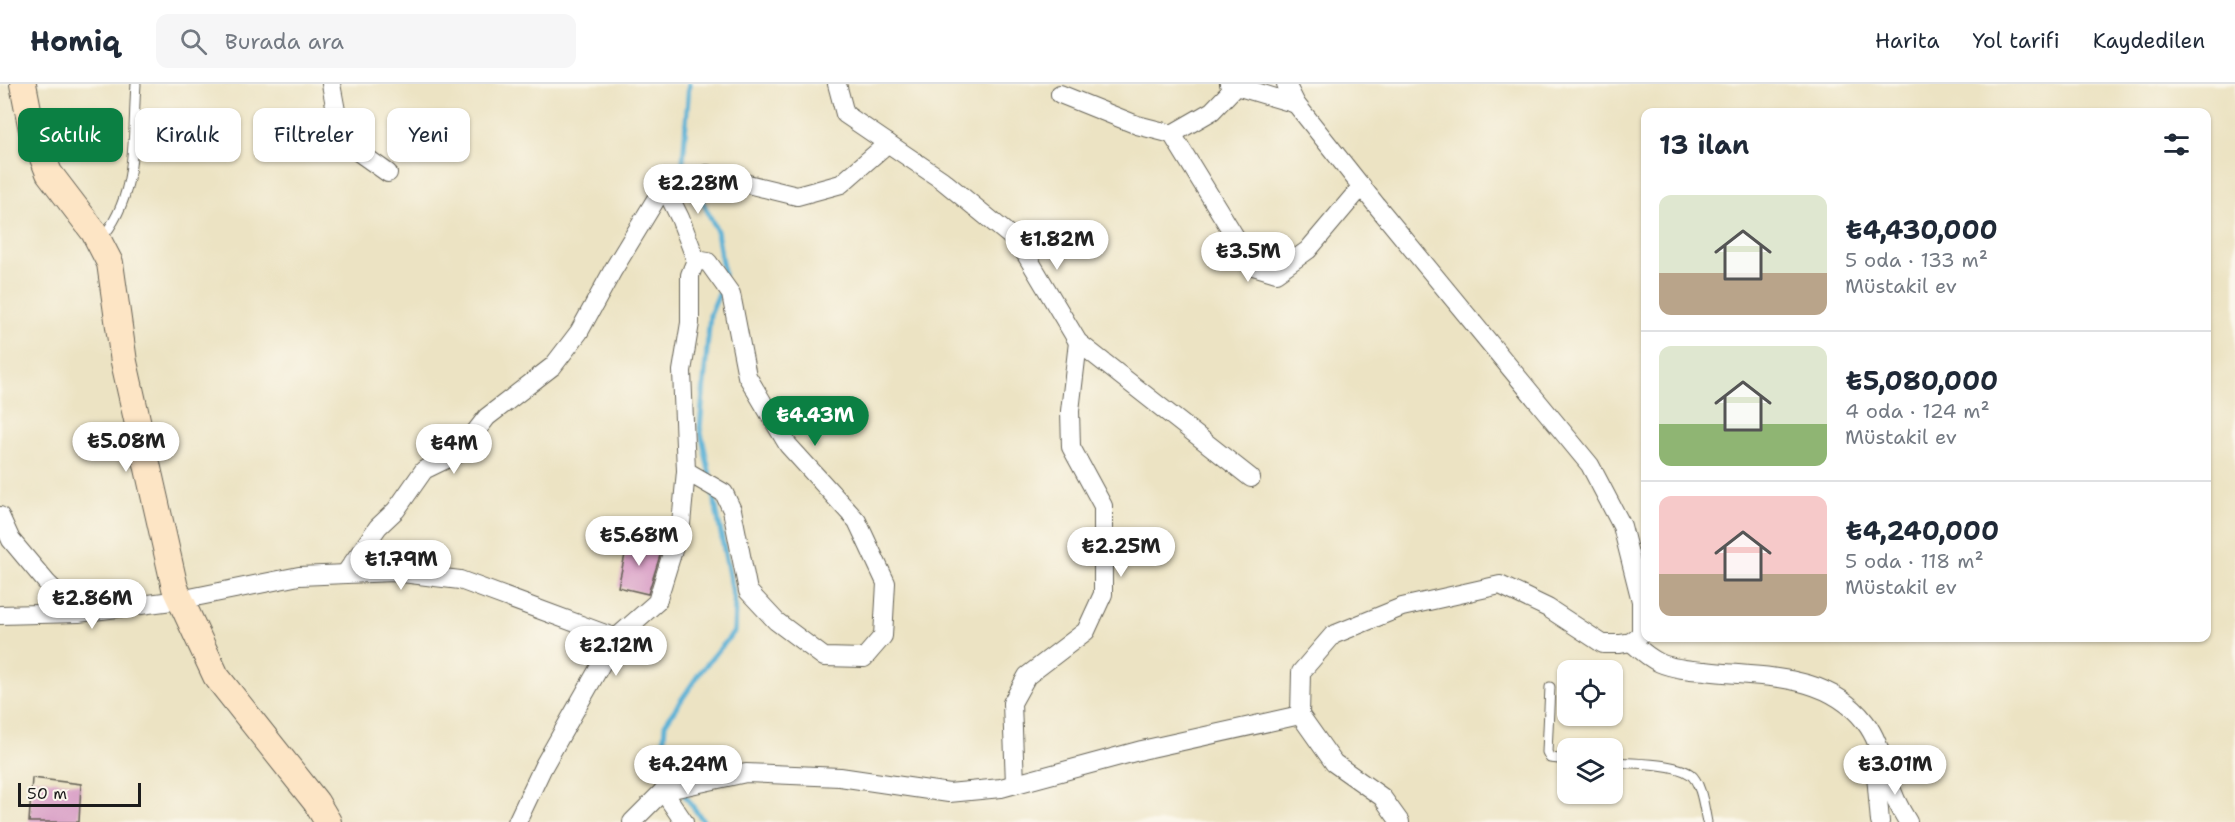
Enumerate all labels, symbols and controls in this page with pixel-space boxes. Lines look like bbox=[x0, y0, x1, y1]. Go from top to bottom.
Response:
search box bbox=[156, 14, 576, 68]
text: Homiq bbox=[30, 22, 120, 60]
icon: search bbox=[177, 25, 210, 58]
text: Burada ara bbox=[225, 27, 344, 56]
text: Harita bbox=[1875, 27, 1940, 55]
text: Yol tarifi bbox=[1973, 27, 2060, 55]
text: Kaydedilen bbox=[2093, 27, 2205, 55]
chip: Satılık bbox=[18, 108, 123, 162]
chip: Kiralık bbox=[135, 108, 241, 162]
chip: Filtreler bbox=[253, 108, 375, 162]
chip: Yeni bbox=[387, 108, 470, 162]
text: 13 ilan bbox=[1659, 127, 1749, 162]
icon: filters bbox=[2160, 128, 2193, 161]
pin: ₺2.28M bbox=[649, 164, 747, 215]
text: ₺2.28M bbox=[657, 170, 739, 196]
text: ₺4,430,000 bbox=[1845, 212, 1998, 247]
icon: home bbox=[1707, 219, 1779, 291]
pin: ₺1.82M bbox=[1008, 220, 1106, 271]
text: ₺1.82M bbox=[1020, 226, 1094, 252]
pin: ₺3.5M bbox=[1206, 232, 1290, 283]
text: ₺3.5M bbox=[1215, 238, 1281, 264]
text: 5 oda · 133 m² bbox=[1845, 247, 1988, 273]
text: Müstakil ev bbox=[1845, 273, 1957, 299]
text: ₺5,080,000 bbox=[1845, 363, 1998, 398]
icon: home bbox=[1707, 370, 1779, 442]
pin: ₺4.43M bbox=[766, 396, 864, 447]
text: 4 oda · 124 m² bbox=[1845, 398, 1990, 424]
text: ₺4.43M bbox=[776, 402, 854, 428]
pin: ₺5.08M bbox=[77, 422, 175, 473]
pin: ₺4M bbox=[425, 424, 483, 475]
text: Müstakil ev bbox=[1845, 424, 1957, 450]
text: ₺5.08M bbox=[86, 428, 166, 454]
text: ₺4M bbox=[430, 430, 478, 456]
text: ₺4,240,000 bbox=[1845, 513, 1999, 548]
pin: ₺5.68M bbox=[590, 516, 688, 567]
icon: home bbox=[1707, 520, 1779, 592]
text: ₺5.68M bbox=[599, 522, 679, 548]
pin: ₺2.25M bbox=[1072, 527, 1170, 578]
text: ₺2.25M bbox=[1081, 533, 1161, 559]
pin: ₺1.79M bbox=[352, 540, 450, 591]
text: ₺1.79M bbox=[364, 546, 438, 572]
text: 5 oda · 118 m² bbox=[1845, 548, 1984, 574]
text: Müstakil ev bbox=[1845, 574, 1957, 600]
pin: ₺2.86M bbox=[43, 579, 141, 630]
text: ₺2.86M bbox=[51, 585, 133, 611]
pin: ₺2.12M bbox=[567, 626, 665, 677]
text: ₺2.12M bbox=[579, 632, 653, 658]
map controls bbox=[1557, 660, 1623, 804]
button: locate bbox=[1557, 660, 1623, 726]
button: layers bbox=[1557, 738, 1623, 804]
pin: ₺4.24M bbox=[639, 745, 737, 796]
pin: ₺3.01M bbox=[1846, 745, 1944, 796]
text: ₺4.24M bbox=[648, 751, 728, 777]
text: ₺3.01M bbox=[1857, 751, 1933, 777]
scale bar bbox=[18, 780, 141, 808]
text: 50 m bbox=[27, 783, 67, 804]

